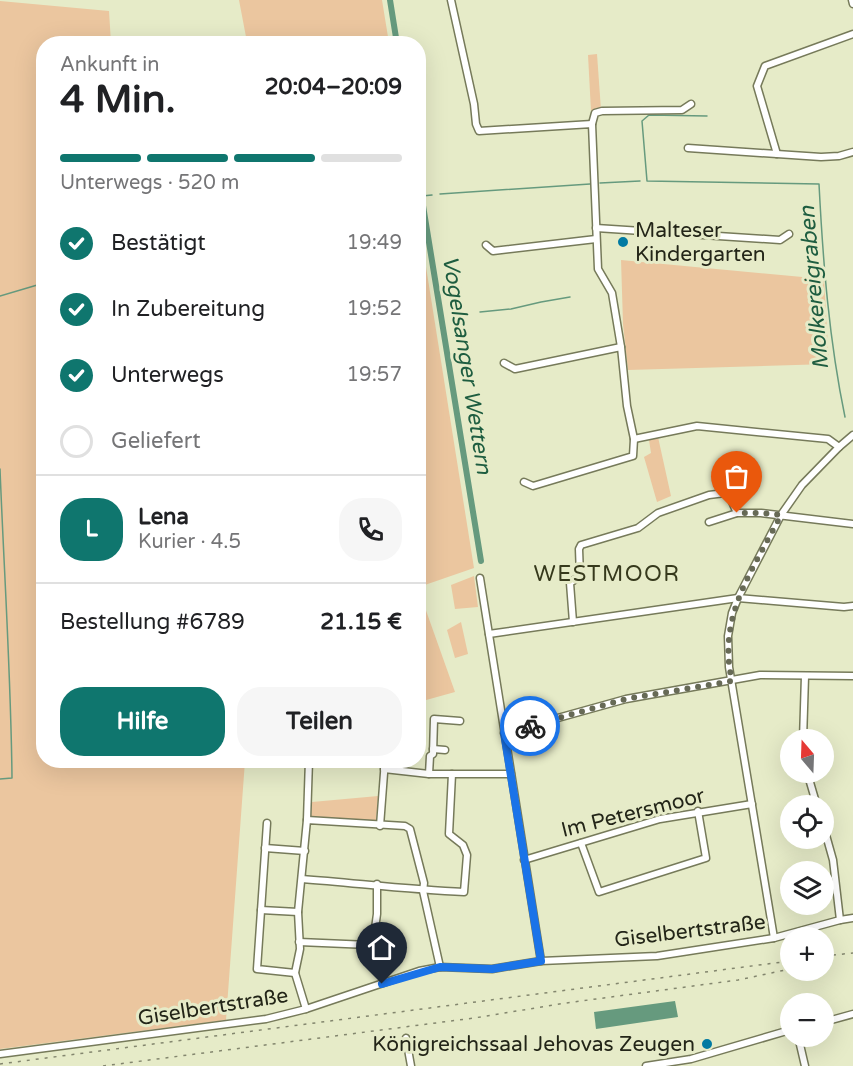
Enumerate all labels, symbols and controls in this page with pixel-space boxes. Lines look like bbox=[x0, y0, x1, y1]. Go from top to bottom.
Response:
text: Ankunft in bbox=[60, 53, 159, 77]
text: 20:04–20:09 bbox=[265, 74, 402, 100]
text: 4 Min. bbox=[60, 76, 176, 123]
text: Unterwegs · 520 m bbox=[60, 171, 239, 195]
water label: Molkereigraben bbox=[794, 204, 834, 371]
place label: Malteser Kindergarten bbox=[635, 218, 766, 267]
icon: check bbox=[60, 227, 93, 260]
text: Bestätigt bbox=[111, 230, 206, 256]
text: 19:49 bbox=[347, 231, 402, 255]
marker: Malteser Kindergarten bbox=[616, 235, 630, 249]
water label: Vogelsanger Wettern bbox=[437, 254, 497, 477]
icon: check bbox=[60, 293, 93, 326]
text: In Zubereitung bbox=[111, 296, 265, 322]
text: 19:52 bbox=[347, 297, 402, 321]
icon: check bbox=[60, 359, 93, 392]
text: Unterwegs bbox=[111, 362, 224, 388]
text: 19:57 bbox=[347, 363, 402, 387]
text: Geliefert bbox=[111, 428, 201, 454]
pin bbox=[711, 451, 762, 513]
icon: bag bbox=[720, 460, 753, 493]
button: phone bbox=[339, 498, 402, 561]
text: Lena bbox=[138, 504, 189, 530]
text: L bbox=[85, 516, 98, 542]
text: Kurier · 4.5 bbox=[138, 530, 241, 554]
district label: WESTMOOR bbox=[533, 561, 681, 587]
text: Bestellung #6789 bbox=[60, 609, 245, 635]
text: 21.15 € bbox=[320, 609, 402, 635]
button: Hilfe bbox=[60, 687, 225, 756]
button: Teilen bbox=[237, 687, 402, 756]
courier bbox=[500, 696, 560, 756]
icon: bike bbox=[514, 710, 547, 743]
north arrow bbox=[780, 729, 834, 783]
map controls bbox=[780, 729, 834, 1047]
street label: Im Petersmoor bbox=[559, 783, 707, 843]
button: locate bbox=[780, 795, 834, 849]
button: layers bbox=[780, 861, 834, 915]
street label: Giselbertstraße bbox=[613, 909, 767, 953]
pin bbox=[356, 922, 407, 984]
button: + bbox=[780, 927, 834, 981]
icon: home bbox=[365, 931, 398, 964]
street label: Giselbertstraße bbox=[136, 983, 290, 1031]
button: − bbox=[780, 993, 834, 1047]
place label: Königreichssaal Jehovas Zeugen bbox=[372, 1032, 695, 1057]
marker: Königreichssaal Jehovas Zeugen bbox=[700, 1037, 714, 1051]

